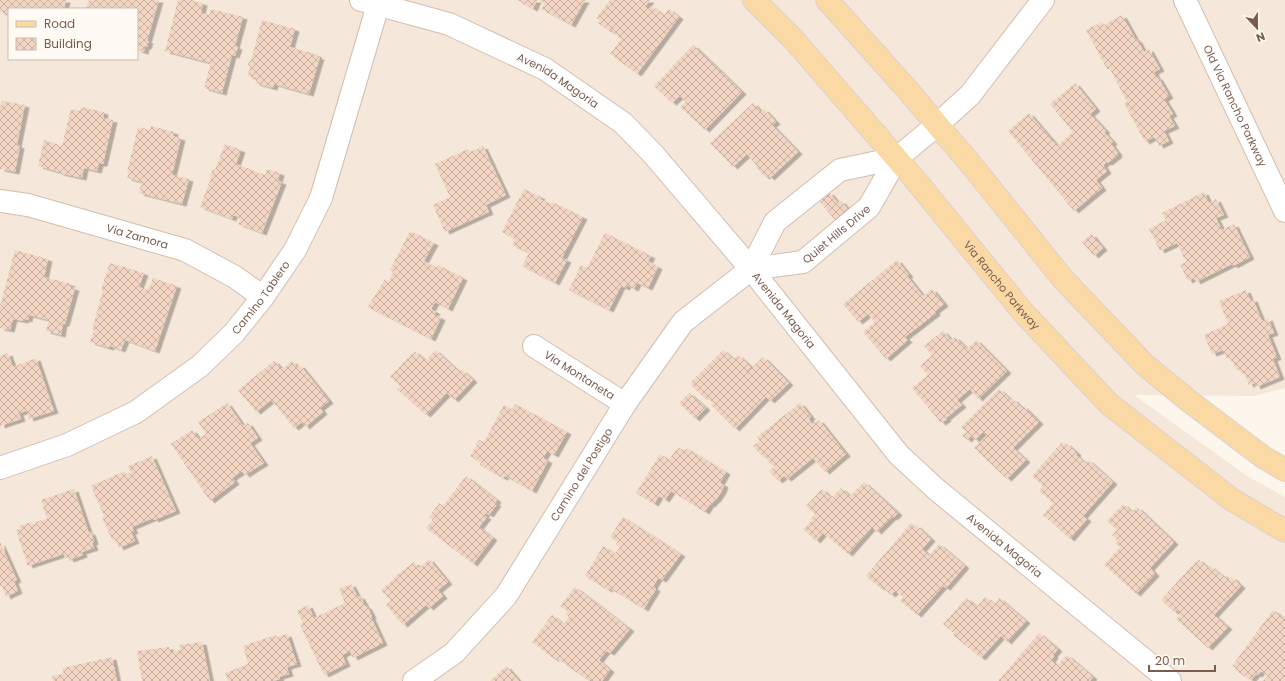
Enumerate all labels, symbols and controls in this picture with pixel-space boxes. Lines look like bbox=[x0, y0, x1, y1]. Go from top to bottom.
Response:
legend bbox=[8, 8, 138, 60]
north arrow bbox=[1237, 8, 1277, 48]
text: Road bbox=[44, 15, 75, 32]
text: N bbox=[1254, 28, 1268, 46]
text: Building bbox=[44, 35, 92, 52]
street label: Old Via Rancho Parkway bbox=[1199, 42, 1271, 170]
street label: Avenida Magoria bbox=[514, 49, 602, 112]
street label: Quiet Hills Drive bbox=[799, 201, 874, 267]
street label: Via Zamora bbox=[104, 220, 170, 253]
street label: Via Rancho Parkway bbox=[960, 237, 1044, 334]
street label: Camino Tablero bbox=[228, 257, 294, 338]
street label: Avenida Magoria bbox=[748, 269, 819, 352]
street label: Via Montaneta bbox=[541, 347, 618, 404]
street label: Camino del Postigo bbox=[546, 425, 616, 524]
street label: Avenida Magoria bbox=[963, 509, 1046, 581]
scale bar bbox=[1149, 647, 1215, 673]
text: 20 m bbox=[1155, 652, 1185, 669]

